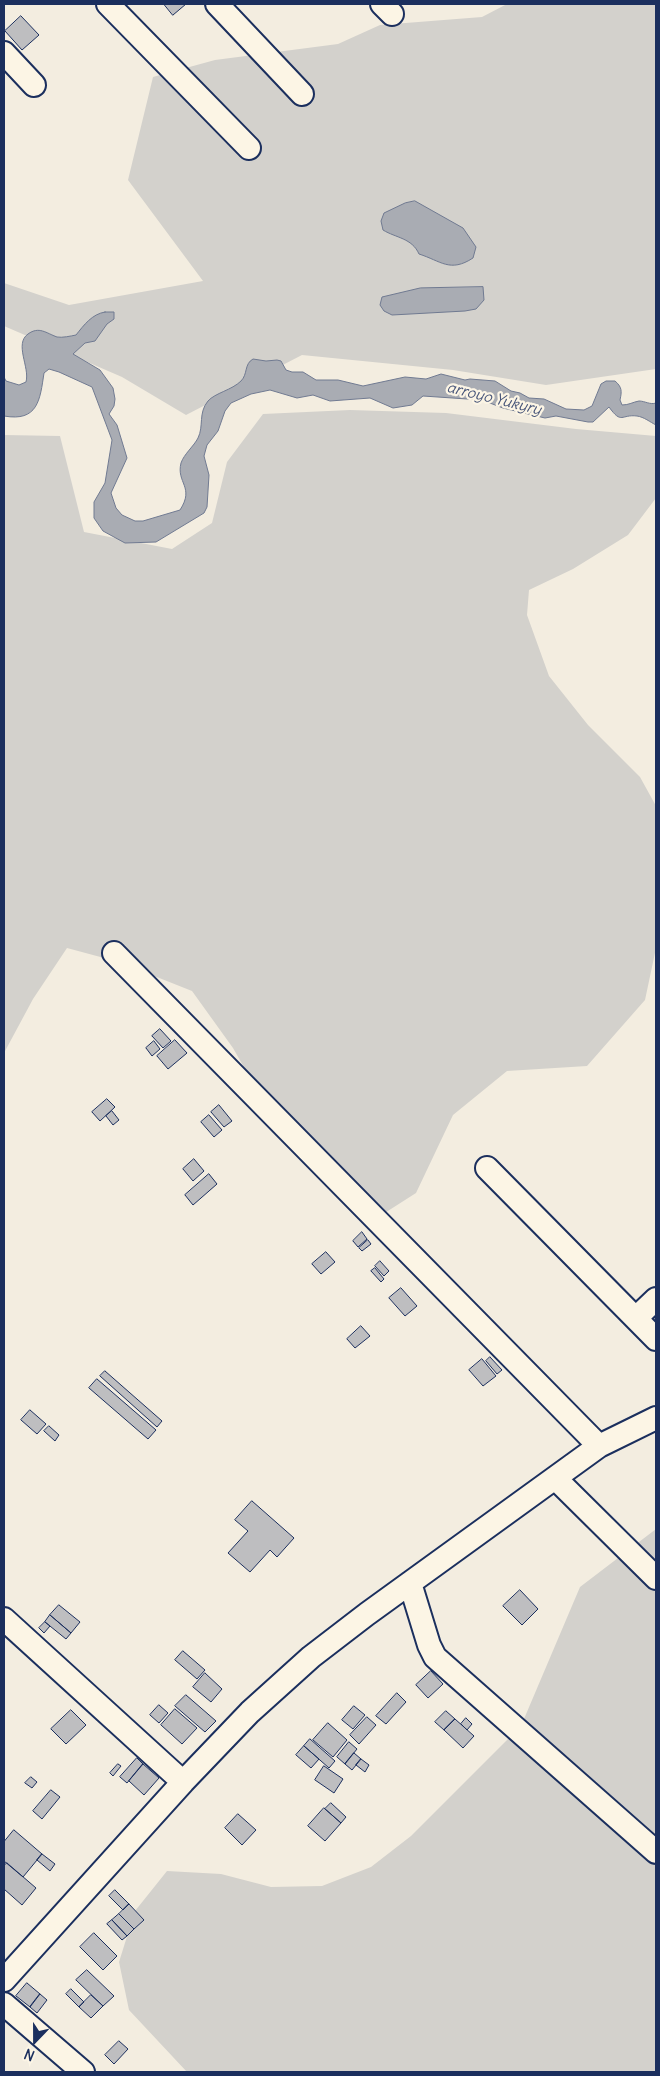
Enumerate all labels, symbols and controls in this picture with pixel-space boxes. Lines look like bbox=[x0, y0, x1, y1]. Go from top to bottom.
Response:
water label: arroyo Yukyry bbox=[445, 379, 543, 419]
north arrow bbox=[10, 2016, 60, 2066]
text: N bbox=[22, 2045, 37, 2065]

